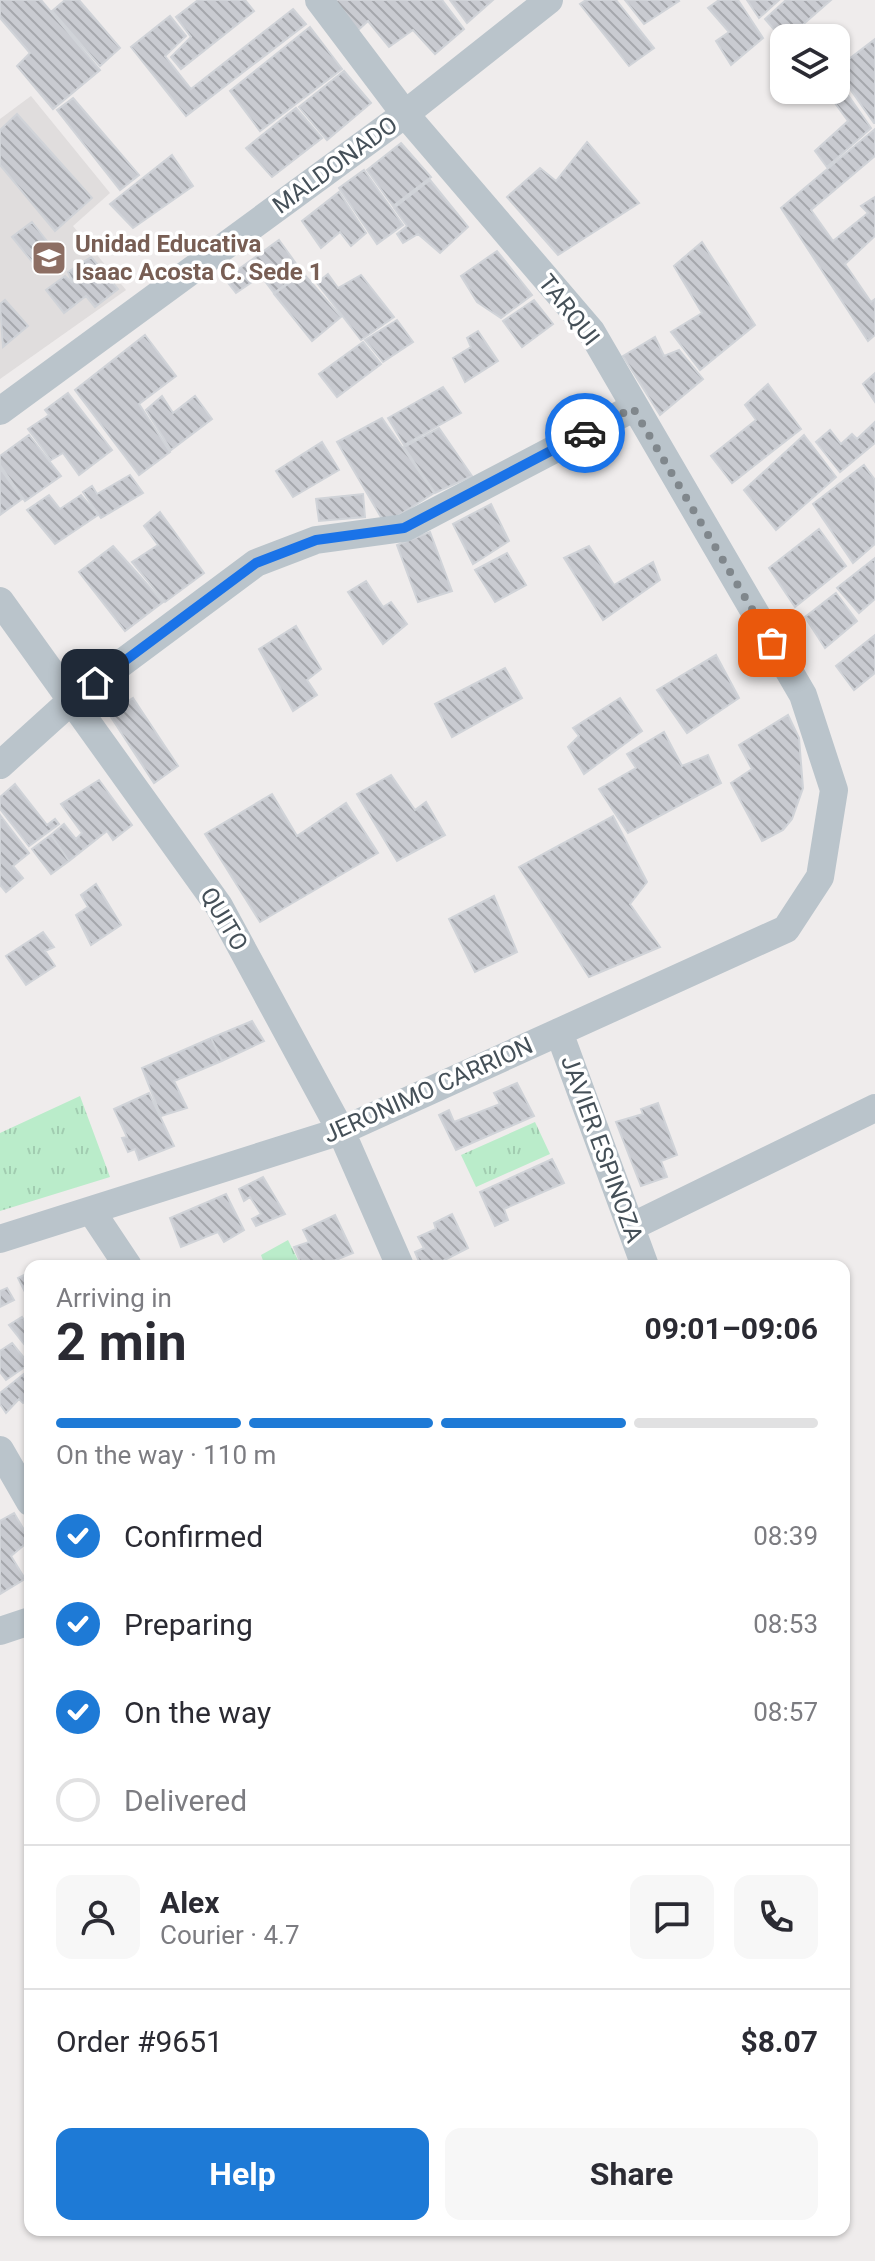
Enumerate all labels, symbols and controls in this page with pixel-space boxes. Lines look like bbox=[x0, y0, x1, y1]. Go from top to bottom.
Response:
map controls bbox=[770, 24, 850, 104]
button: layers bbox=[770, 24, 850, 104]
street label: MALDONADO bbox=[267, 110, 403, 220]
place label: Unidad Educativa Isaac Acosta C. Sede 1 bbox=[75, 230, 323, 286]
school or university icon: Unidad Educativa Isaac Acosta C. Sede 1 bbox=[30, 239, 68, 277]
street label: TARQUI bbox=[533, 269, 605, 351]
courier bbox=[545, 393, 625, 473]
icon: car bbox=[563, 411, 607, 455]
pin bbox=[738, 609, 806, 677]
icon: bag bbox=[750, 621, 794, 665]
pin bbox=[61, 649, 129, 717]
icon: home bbox=[73, 661, 117, 705]
street label: QUITO bbox=[194, 882, 254, 956]
street label: JERONIMO CARRION bbox=[319, 1031, 537, 1149]
street label: JAVIER ESPINOZA bbox=[555, 1052, 649, 1247]
text: Arriving in bbox=[56, 1283, 172, 1313]
text: 09:01–09:06 bbox=[644, 1311, 818, 1346]
text: 2 min bbox=[56, 1312, 187, 1373]
text: On the way · 110 m bbox=[56, 1440, 276, 1470]
icon: check bbox=[56, 1514, 100, 1558]
text: Confirmed bbox=[124, 1519, 263, 1554]
text: 08:39 bbox=[753, 1521, 818, 1551]
icon: check bbox=[56, 1602, 100, 1646]
text: Preparing bbox=[124, 1607, 253, 1642]
text: 08:53 bbox=[753, 1609, 818, 1639]
icon: check bbox=[56, 1690, 100, 1734]
text: On the way bbox=[124, 1695, 271, 1730]
text: 08:57 bbox=[753, 1697, 818, 1727]
text: Delivered bbox=[124, 1783, 247, 1818]
button: person bbox=[56, 1875, 140, 1959]
button: chat bbox=[630, 1875, 714, 1959]
button: phone bbox=[734, 1875, 818, 1959]
text: Alex bbox=[160, 1885, 220, 1920]
text: Courier · 4.7 bbox=[160, 1920, 300, 1950]
text: Order #9651 bbox=[56, 2024, 223, 2059]
text: $8.07 bbox=[740, 2024, 818, 2059]
button: Help bbox=[56, 2128, 429, 2220]
button: Share bbox=[445, 2128, 818, 2220]

